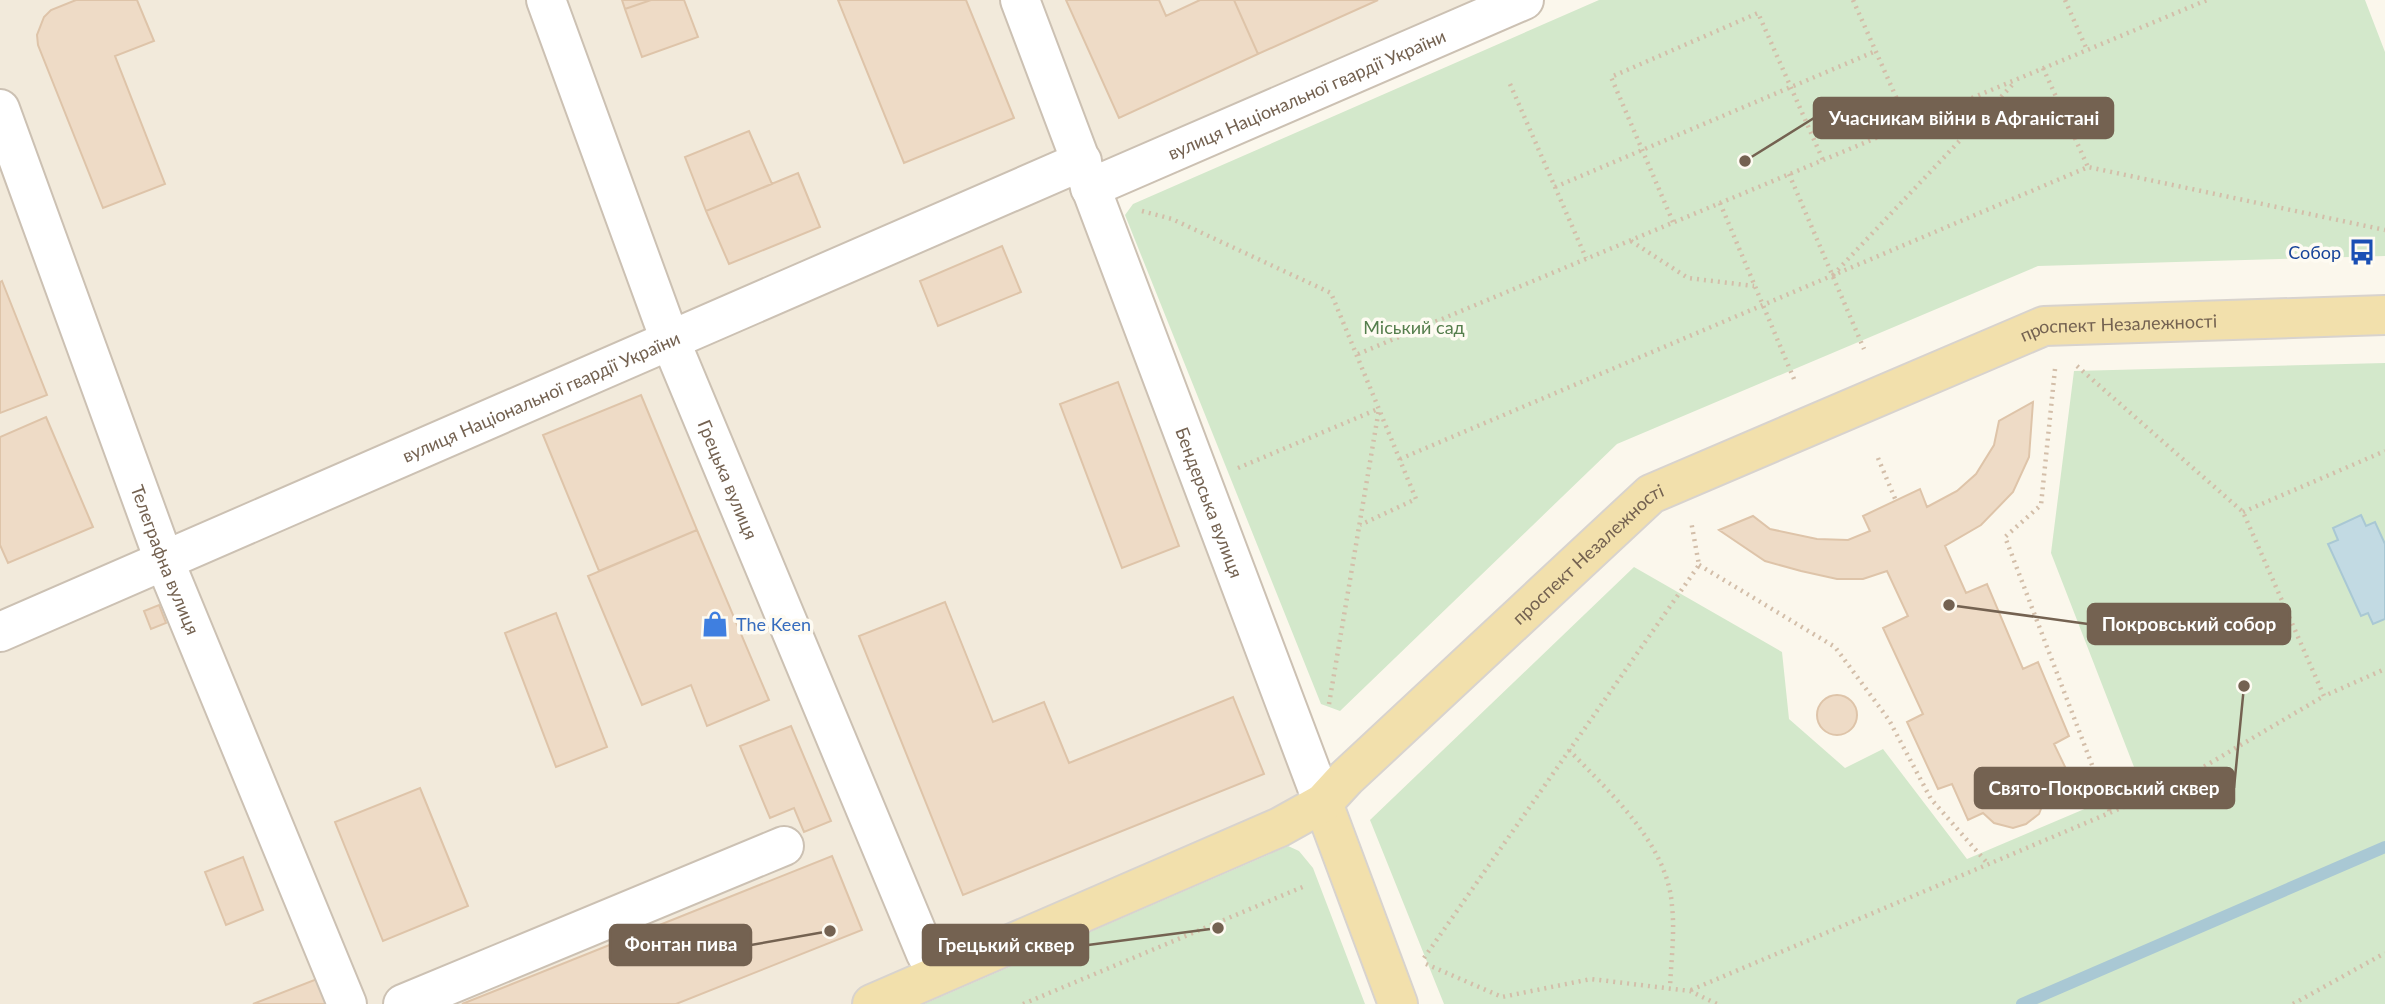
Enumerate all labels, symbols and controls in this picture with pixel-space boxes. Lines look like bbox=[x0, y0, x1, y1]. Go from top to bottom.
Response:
street label: вулиця Національної гвардії України bbox=[1164, 24, 1449, 164]
callout: Учасникам війни в Афганістані bbox=[1814, 98, 2113, 138]
text: Учасникам війни в Афганістані bbox=[1828, 106, 2099, 129]
bus stop icon: Собор bbox=[2347, 237, 2377, 267]
place label: Собор bbox=[2288, 241, 2341, 263]
street label: проспект Незалежності bbox=[2016, 309, 2217, 346]
park label: Міський сад bbox=[1363, 316, 1465, 338]
street label: вулиця Національної гвардії України bbox=[399, 326, 683, 467]
street label: Грецька вулиця bbox=[693, 416, 763, 542]
street label: Бендерська вулиця bbox=[1171, 424, 1248, 581]
street label: проспект Незалежності bbox=[1507, 479, 1667, 629]
street label: Телеграфна вулиця bbox=[127, 482, 204, 638]
callout: Покровський собор bbox=[2088, 604, 2290, 644]
shop icon: The Keen bbox=[700, 609, 730, 639]
text: Покровський собор bbox=[2102, 612, 2277, 635]
place label: The Keen bbox=[736, 613, 811, 635]
callout: Свято-Покровський сквер bbox=[1975, 768, 2234, 808]
text: Свято-Покровський сквер bbox=[1989, 776, 2220, 799]
callout: Фонтан пива bbox=[610, 925, 751, 965]
callout: Грецький сквер bbox=[923, 925, 1088, 965]
text: Фонтан пива bbox=[625, 932, 737, 955]
text: Грецький сквер bbox=[937, 933, 1075, 956]

